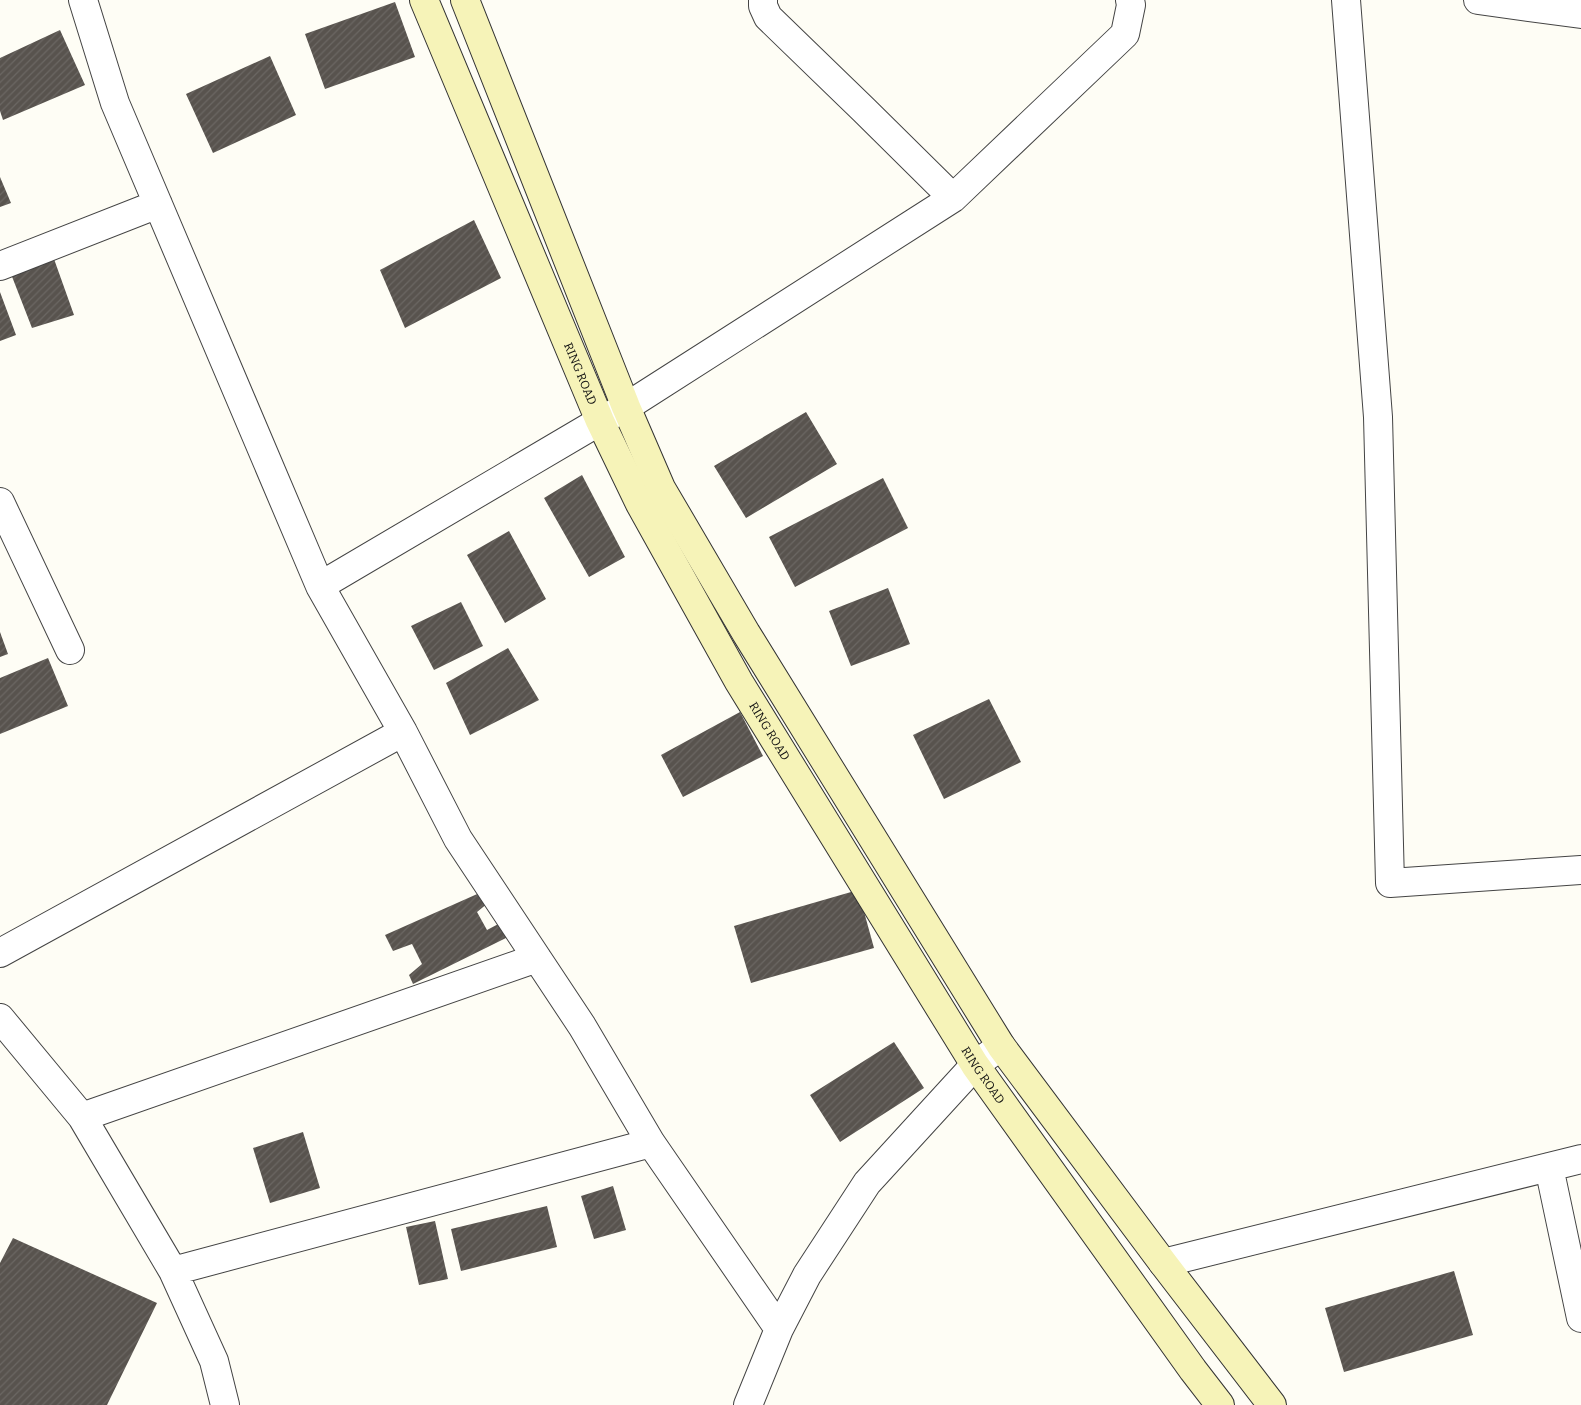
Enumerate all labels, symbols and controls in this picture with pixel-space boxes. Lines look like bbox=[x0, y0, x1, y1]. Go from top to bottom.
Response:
street label: RING ROAD bbox=[561, 341, 599, 407]
street label: RING ROAD bbox=[746, 699, 793, 763]
street label: RING ROAD bbox=[959, 1044, 1007, 1107]

